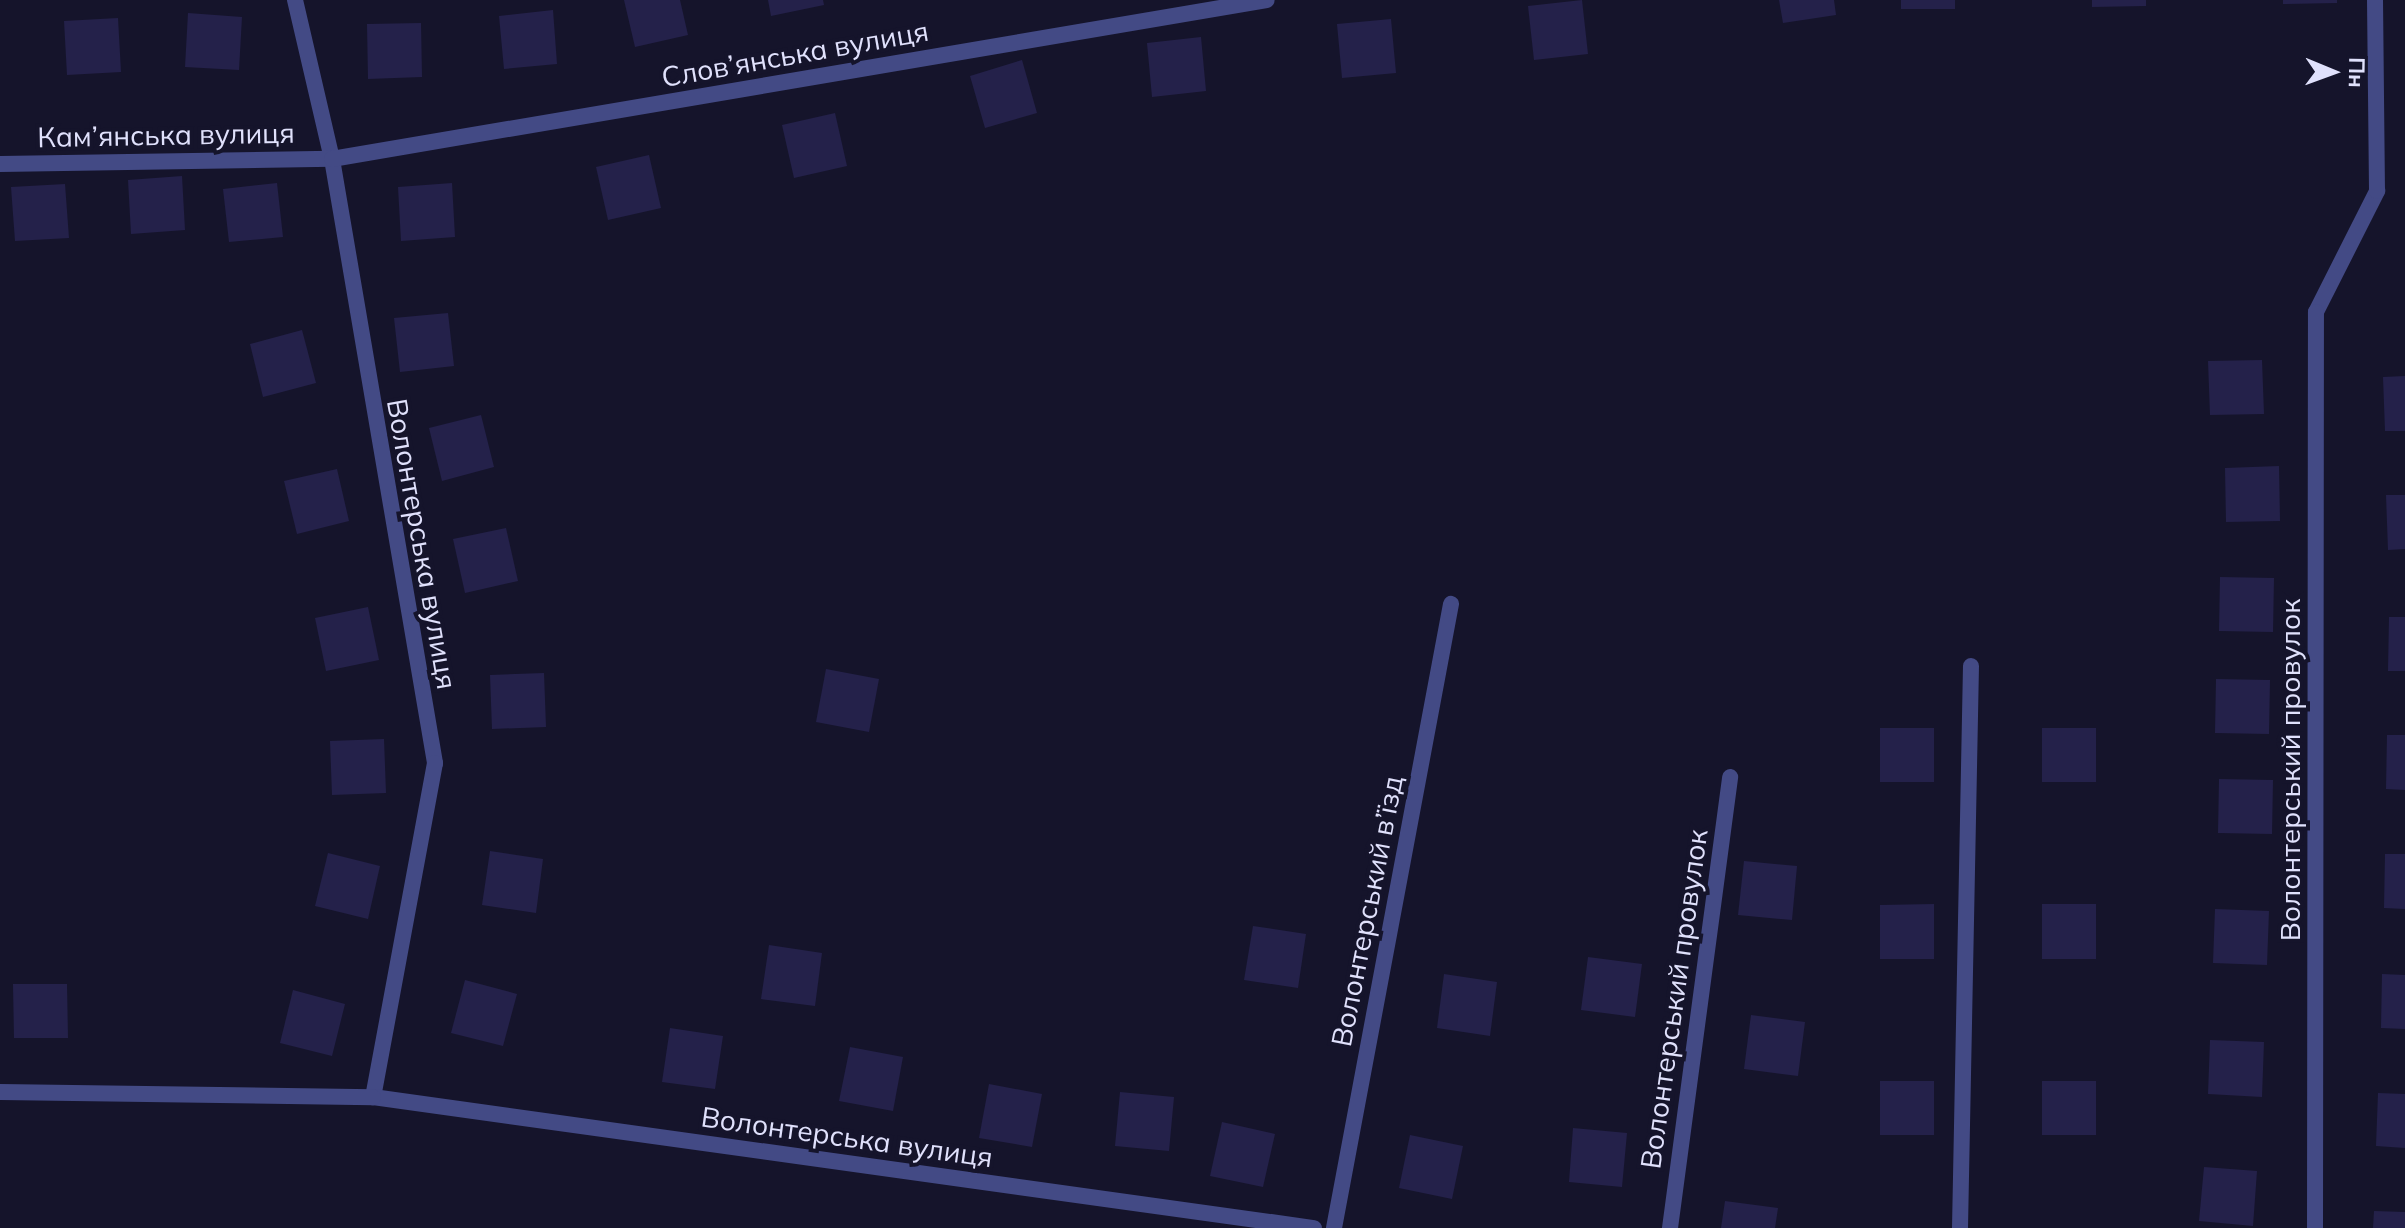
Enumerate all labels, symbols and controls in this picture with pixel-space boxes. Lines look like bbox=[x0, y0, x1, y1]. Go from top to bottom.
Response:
street label: Слов’янська вулиця bbox=[659, 14, 931, 94]
north arrow bbox=[2293, 32, 2373, 112]
text: Пн bbox=[2343, 57, 2371, 88]
street label: Кам’янська вулиця bbox=[37, 116, 295, 154]
street label: Волонтерська вулиця bbox=[380, 396, 464, 692]
street label: Волонтерський провулок bbox=[2273, 599, 2307, 941]
street label: Волонтерський в’їзд bbox=[1324, 773, 1410, 1049]
street label: Волонтерський провулок bbox=[1634, 827, 1714, 1171]
street label: Волонтерська вулиця bbox=[699, 1100, 995, 1174]

